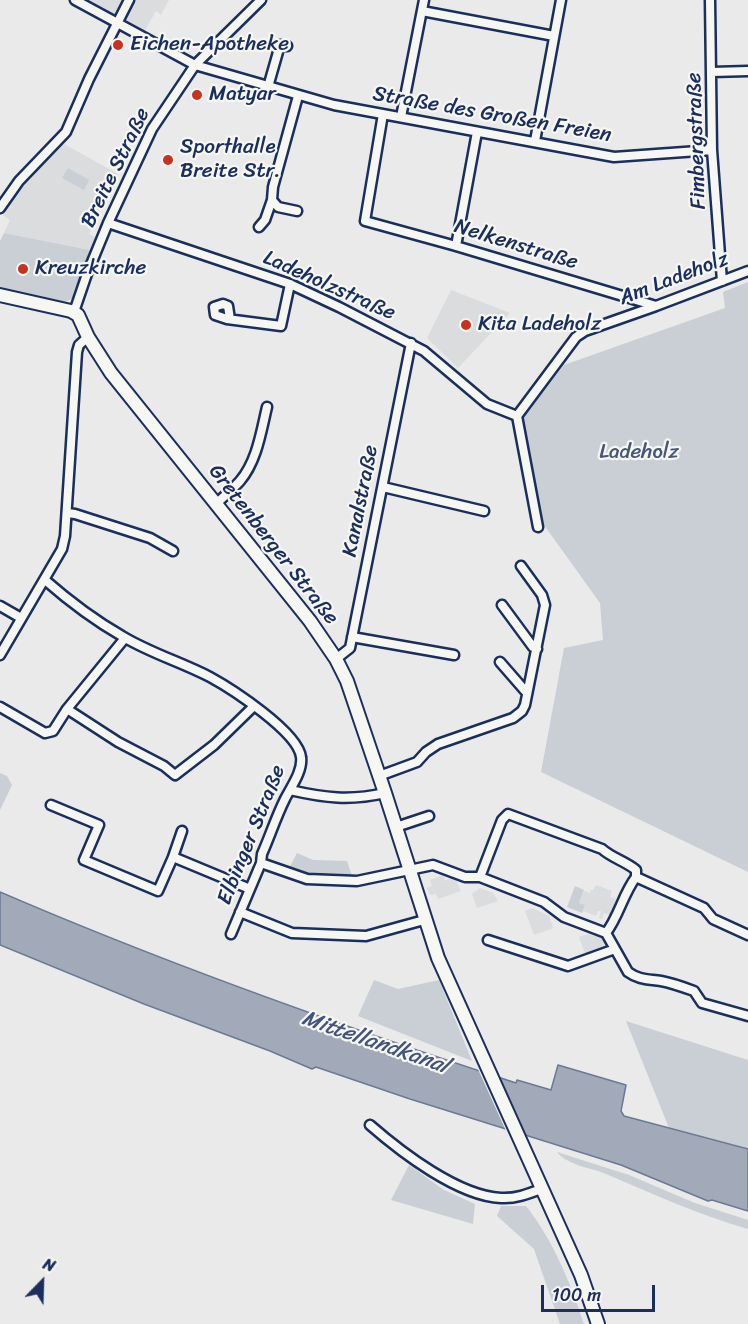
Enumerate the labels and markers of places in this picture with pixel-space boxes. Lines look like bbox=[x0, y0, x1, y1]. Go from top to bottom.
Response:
place label: Eichen-Apotheke bbox=[130, 32, 289, 58]
marker: Eichen-Apotheke bbox=[111, 38, 125, 52]
place label: Matyar bbox=[209, 82, 276, 108]
marker: Matyar bbox=[190, 88, 204, 102]
place label: Sporthalle Breite Str. bbox=[180, 135, 281, 185]
marker: Sporthalle Breite Str. bbox=[161, 153, 175, 167]
place label: Kreuzkirche bbox=[35, 256, 146, 282]
marker: Kreuzkirche bbox=[16, 262, 30, 276]
place label: Kita Ladeholz bbox=[478, 312, 601, 338]
marker: Kita Ladeholz bbox=[459, 318, 473, 332]

